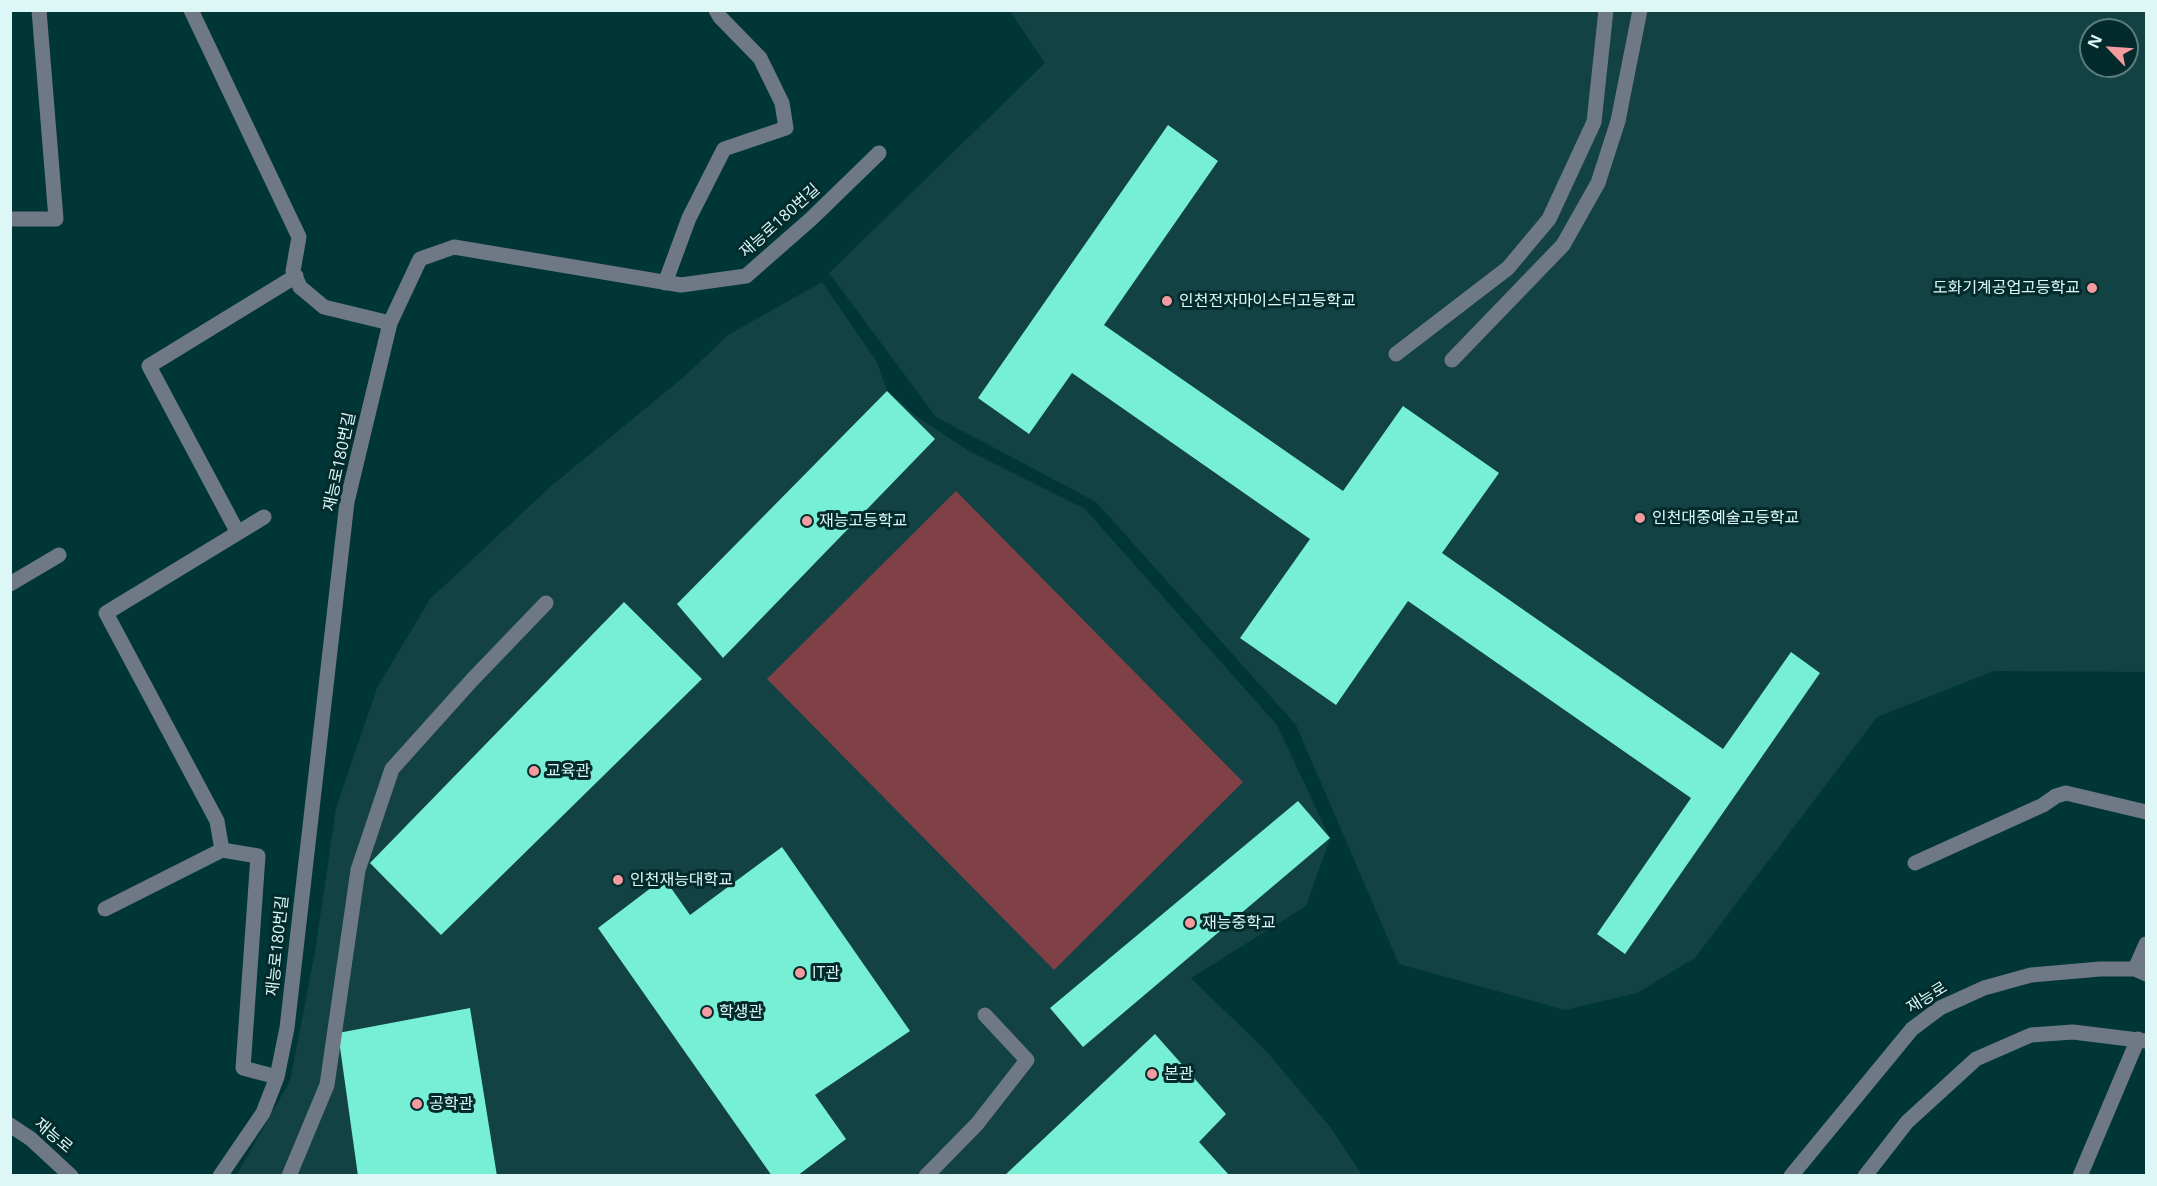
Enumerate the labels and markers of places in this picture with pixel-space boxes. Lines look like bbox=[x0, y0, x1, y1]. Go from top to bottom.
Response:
place label: 도화기계공업고등학교 bbox=[1933, 278, 2080, 298]
marker: 도화기계공업고등학교 bbox=[2085, 281, 2099, 295]
place label: 인천전자마이스터고등학교 bbox=[1179, 291, 1356, 311]
marker: 인천전자마이스터고등학교 bbox=[1160, 294, 1174, 308]
place label: 인천대중예술고등학교 bbox=[1652, 508, 1799, 528]
place label: 재능고등학교 bbox=[819, 511, 907, 531]
marker: 인천대중예술고등학교 bbox=[1633, 511, 1647, 525]
marker: 재능고등학교 bbox=[800, 514, 814, 528]
place label: 교육관 bbox=[546, 761, 590, 781]
marker: 교육관 bbox=[527, 764, 541, 778]
place label: 인천재능대학교 bbox=[630, 870, 733, 890]
marker: 인천재능대학교 bbox=[611, 873, 625, 887]
place label: 재능중학교 bbox=[1202, 913, 1276, 933]
marker: 재능중학교 bbox=[1183, 916, 1197, 930]
place label: IT관 bbox=[812, 963, 840, 983]
marker: IT관 bbox=[793, 966, 807, 980]
place label: 학생관 bbox=[719, 1002, 763, 1022]
marker: 학생관 bbox=[700, 1005, 714, 1019]
place label: 본관 bbox=[1164, 1064, 1193, 1084]
marker: 본관 bbox=[1145, 1067, 1159, 1081]
place label: 공학관 bbox=[429, 1094, 473, 1114]
marker: 공학관 bbox=[410, 1097, 424, 1111]

